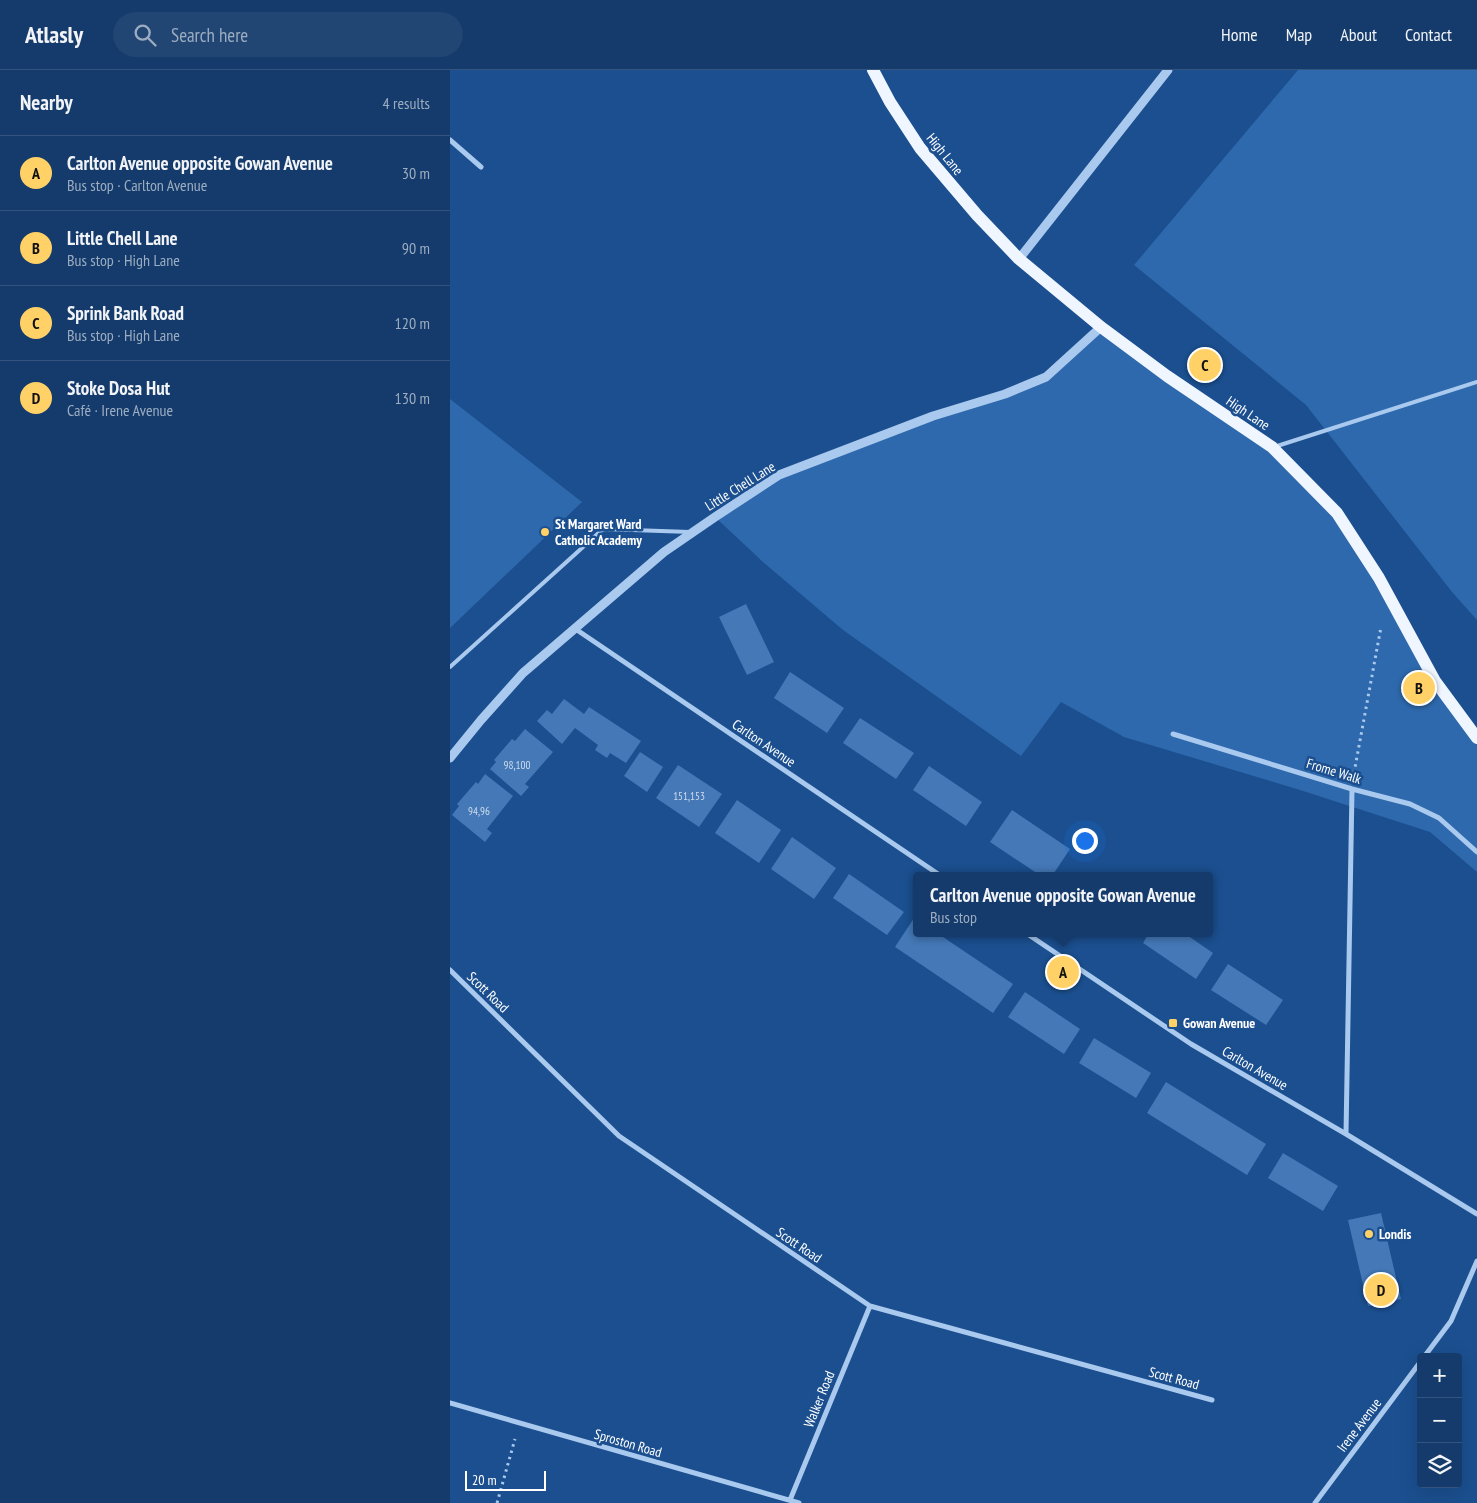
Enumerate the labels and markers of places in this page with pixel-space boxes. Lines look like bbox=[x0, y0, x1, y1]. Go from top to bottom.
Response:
pin: C bbox=[1189, 346, 1221, 384]
place label: St Margaret Ward Catholic Academy bbox=[555, 515, 642, 549]
marker: St Margaret Ward Catholic Academy bbox=[539, 526, 551, 538]
pin: B bbox=[1403, 669, 1435, 707]
pin: A bbox=[1047, 953, 1079, 991]
place label: Gowan Avenue bbox=[1183, 1014, 1255, 1032]
marker: Gowan Avenue bbox=[1167, 1017, 1179, 1029]
place label: Londis bbox=[1379, 1225, 1411, 1243]
marker: Londis bbox=[1363, 1228, 1375, 1240]
pin: D bbox=[1365, 1271, 1397, 1309]

